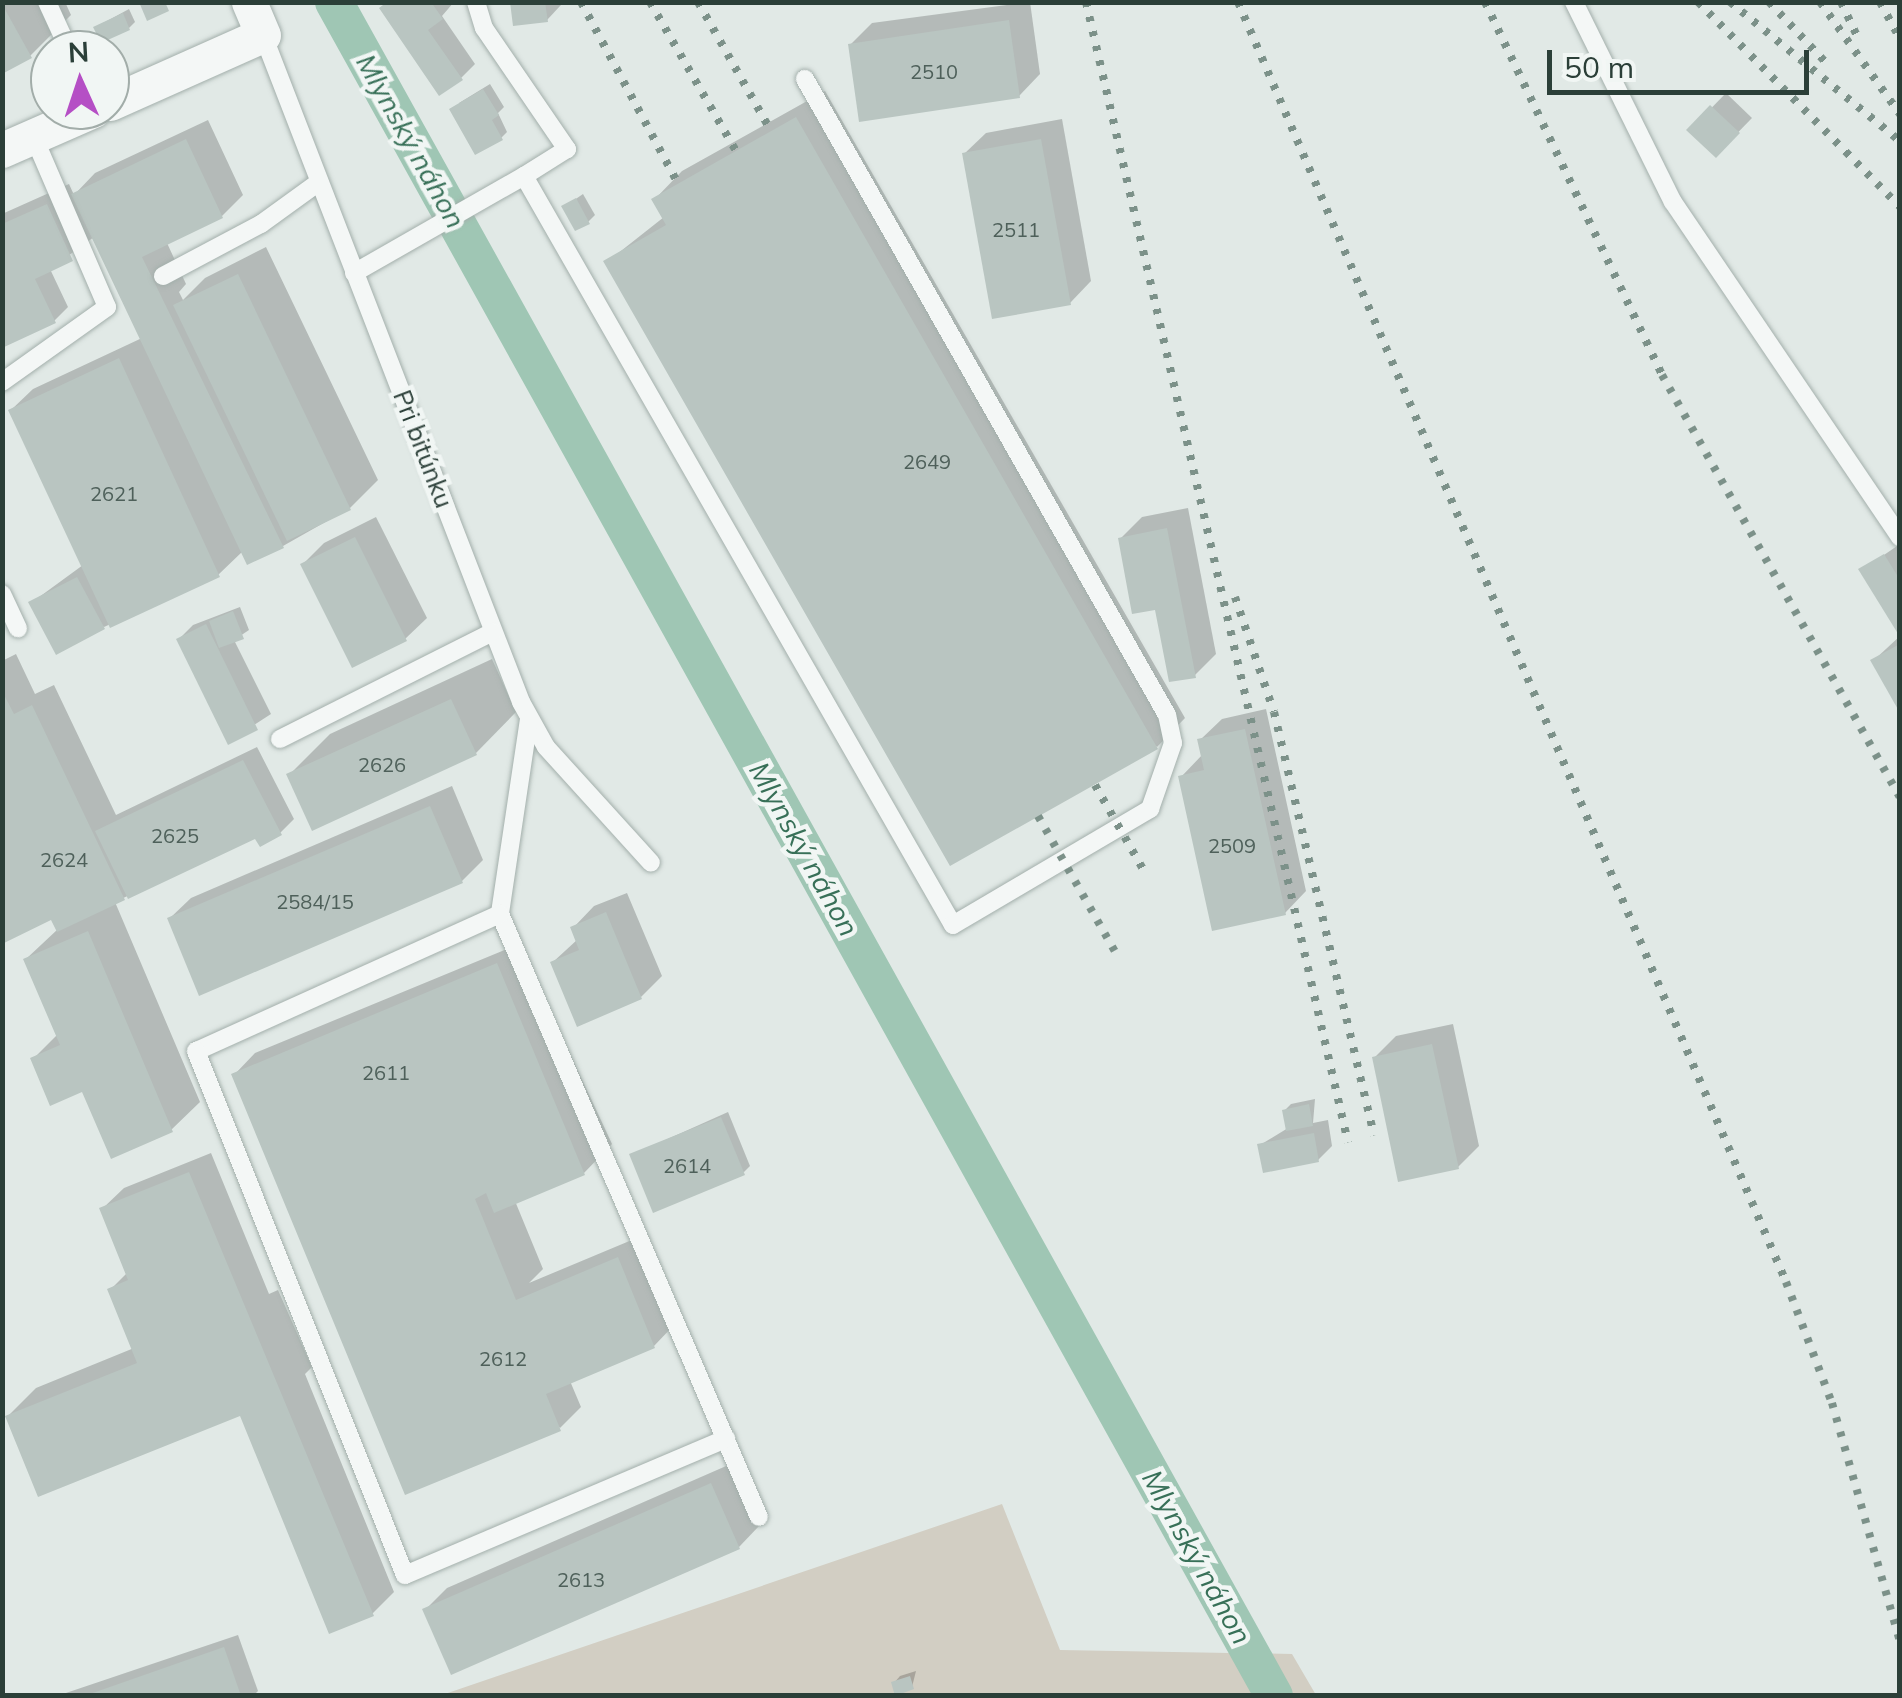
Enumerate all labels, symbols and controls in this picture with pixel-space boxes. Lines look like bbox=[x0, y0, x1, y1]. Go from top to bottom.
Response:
north arrow bbox=[30, 30, 130, 130]
scale bar bbox=[1552, 30, 1814, 92]
text: N bbox=[67, 34, 90, 70]
water label: Mlynský náhon bbox=[349, 48, 473, 234]
text: 50 m bbox=[1564, 48, 1634, 86]
house number: 2510 bbox=[910, 59, 958, 83]
house number: 2511 bbox=[992, 217, 1040, 241]
street label: Pri bitúnku bbox=[387, 386, 459, 512]
house number: 2649 bbox=[903, 449, 951, 473]
house number: 2621 bbox=[90, 481, 138, 505]
house number: 2626 bbox=[358, 752, 406, 776]
water label: Mlynský náhon bbox=[742, 756, 866, 942]
house number: 2625 bbox=[151, 823, 199, 847]
house number: 2509 bbox=[1208, 833, 1256, 857]
house number: 2624 bbox=[40, 847, 88, 871]
house number: 2584/15 bbox=[276, 889, 354, 913]
house number: 2611 bbox=[362, 1060, 410, 1084]
house number: 2614 bbox=[663, 1153, 711, 1177]
house number: 2612 bbox=[479, 1346, 527, 1370]
water label: Mlynský náhon bbox=[1135, 1464, 1259, 1650]
house number: 2613 bbox=[557, 1567, 605, 1591]

